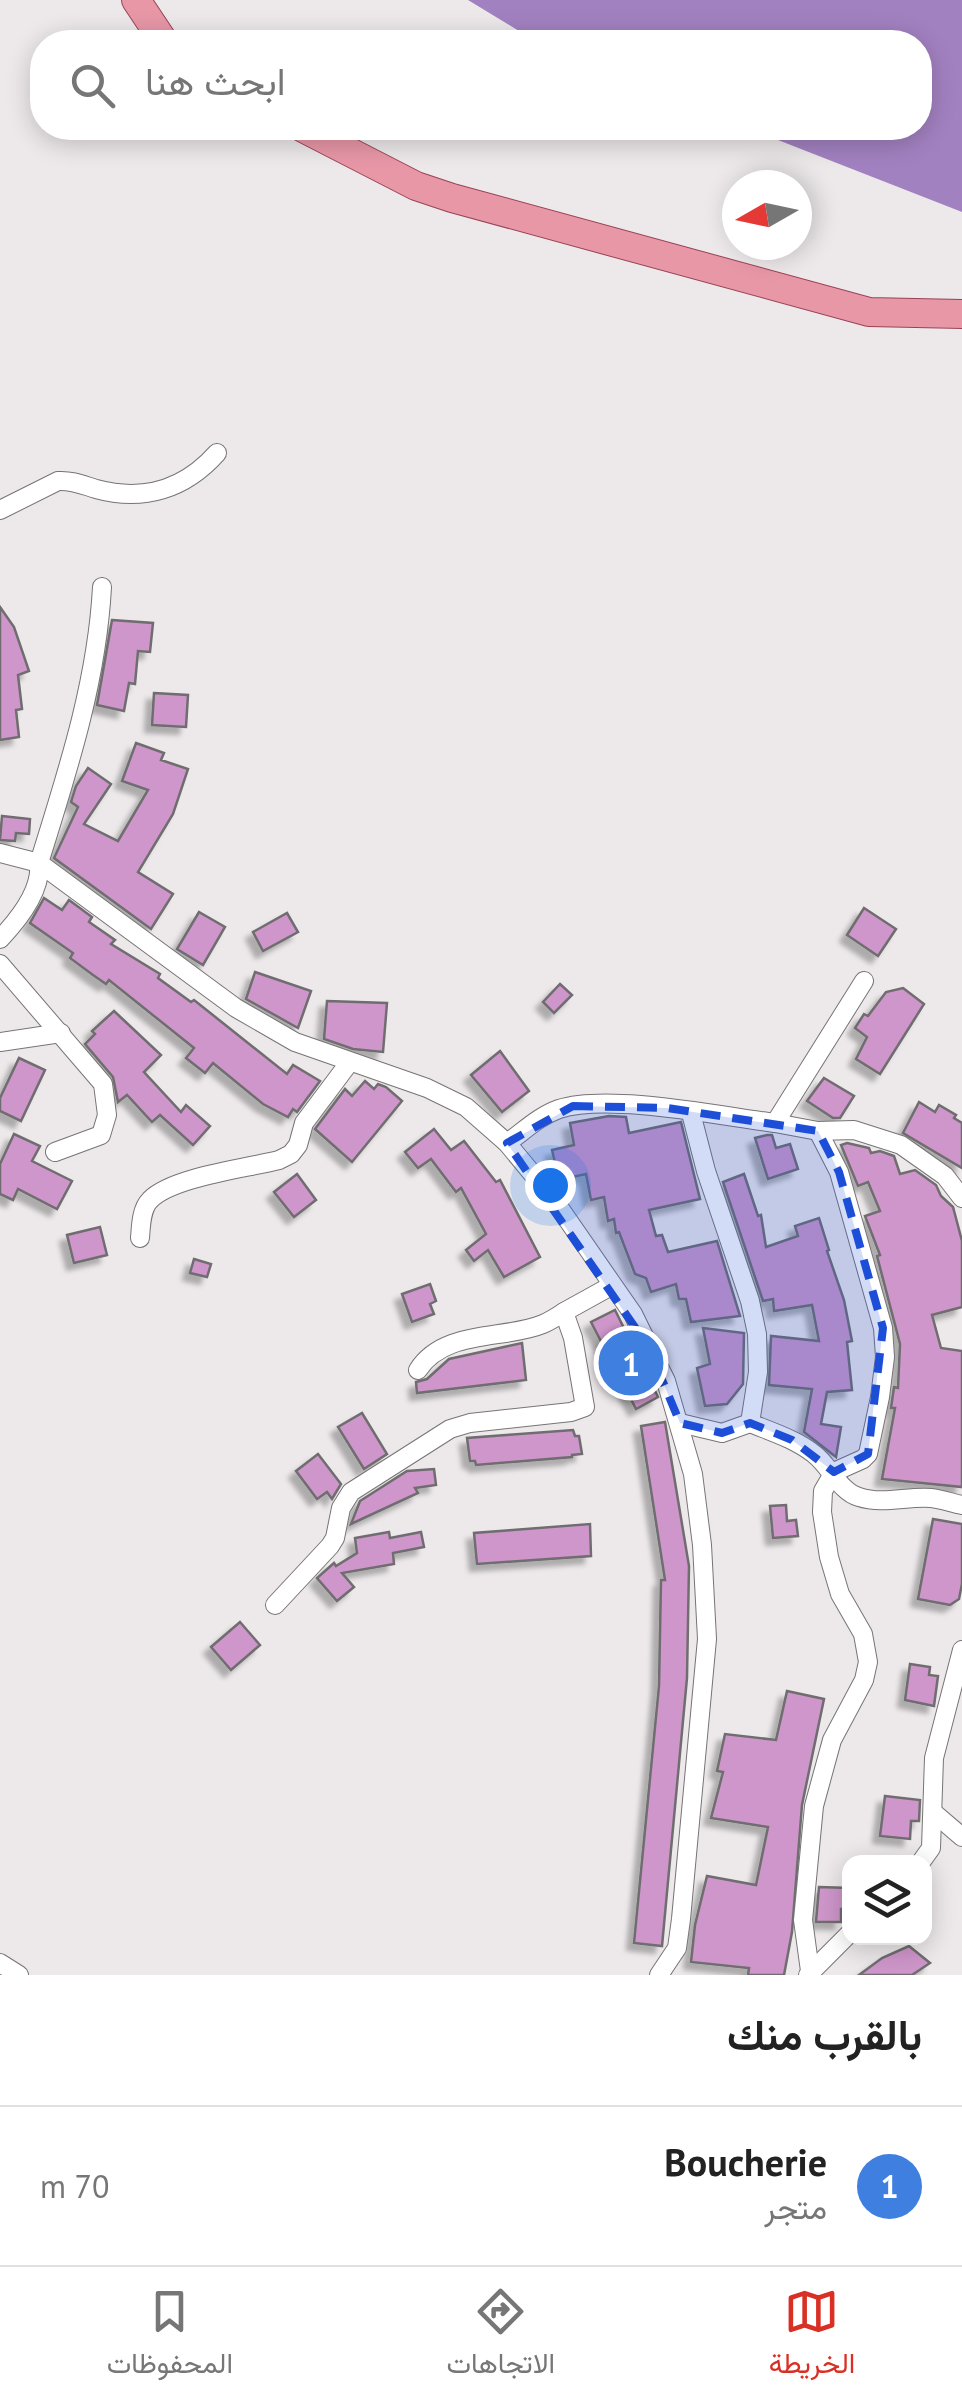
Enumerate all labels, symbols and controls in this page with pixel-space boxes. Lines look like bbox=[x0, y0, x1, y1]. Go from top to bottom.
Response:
search box bbox=[30, 30, 932, 140]
text: ابحث هنا bbox=[145, 56, 286, 105]
icon: search bbox=[65, 58, 120, 113]
north arrow bbox=[722, 170, 812, 260]
your location bbox=[525, 1160, 576, 1211]
pin: 1 bbox=[598, 1326, 664, 1400]
map controls bbox=[842, 1855, 932, 1945]
button: layers bbox=[842, 1855, 932, 1945]
text: بالقرب منك bbox=[727, 2007, 922, 2062]
text: Boucherie bbox=[664, 2137, 827, 2186]
text: 70 m bbox=[40, 2165, 109, 2207]
text: 1 bbox=[880, 2165, 899, 2207]
text: متجر bbox=[764, 2186, 827, 2228]
tab: المحفوظات bbox=[107, 2284, 233, 2388]
tab: الاتجاهات bbox=[446, 2284, 555, 2388]
tab: الخريطة bbox=[769, 2284, 855, 2388]

